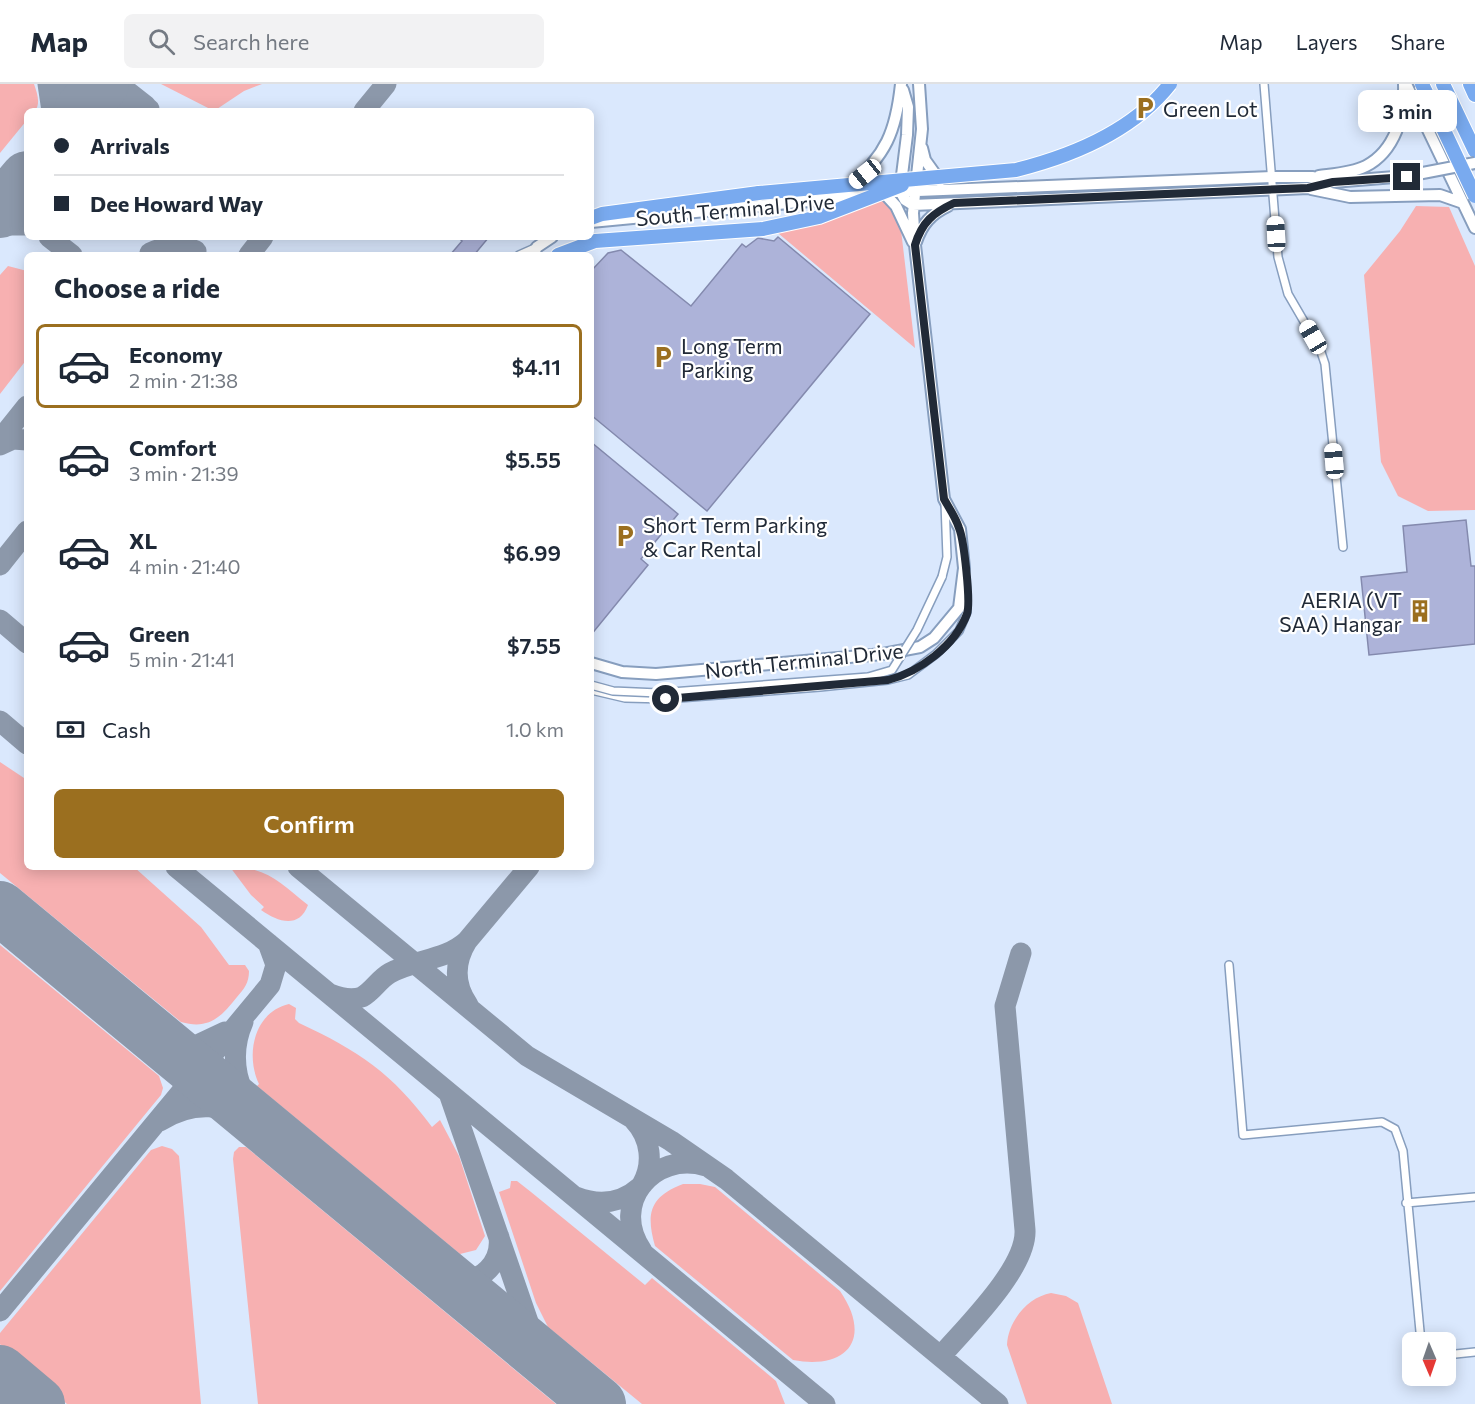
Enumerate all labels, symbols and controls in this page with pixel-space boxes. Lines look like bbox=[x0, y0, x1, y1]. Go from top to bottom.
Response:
search box bbox=[124, 14, 544, 68]
text: Map bbox=[30, 24, 88, 58]
icon: search bbox=[145, 25, 178, 58]
text: Search here bbox=[193, 28, 309, 55]
text: Map bbox=[1219, 29, 1263, 54]
text: Layers bbox=[1296, 29, 1358, 54]
text: Share bbox=[1391, 29, 1445, 54]
callout: 3 min bbox=[1358, 90, 1456, 132]
parking icon: Green Lot bbox=[1132, 95, 1158, 121]
place label: Green Lot bbox=[1163, 96, 1258, 121]
text: 3 min bbox=[1383, 99, 1432, 123]
text: Arrivals bbox=[90, 132, 170, 159]
car bbox=[845, 156, 885, 192]
route end bbox=[1393, 163, 1420, 190]
street label: South Terminal Drive bbox=[635, 188, 835, 230]
text: Dee Howard Way bbox=[90, 190, 263, 217]
car bbox=[1266, 216, 1286, 252]
text: Choose a ride bbox=[54, 271, 220, 304]
car bbox=[1296, 317, 1330, 357]
place label: Long Term Parking bbox=[681, 333, 783, 382]
icon: car bbox=[57, 339, 111, 393]
text: Economy bbox=[129, 341, 223, 368]
parking icon: Long Term Parking bbox=[650, 344, 676, 370]
text: $4.11 bbox=[512, 353, 561, 380]
text: 2 min · 21:38 bbox=[129, 368, 238, 392]
icon: car bbox=[57, 432, 111, 486]
text: Comfort bbox=[129, 434, 217, 461]
car bbox=[1323, 442, 1345, 480]
text: $5.55 bbox=[505, 446, 561, 473]
text: 3 min · 21:39 bbox=[129, 461, 239, 485]
place label: Short Term Parking & Car Rental bbox=[643, 512, 827, 561]
parking icon: Short Term Parking & Car Rental bbox=[612, 523, 638, 549]
icon: car bbox=[57, 525, 111, 579]
text: XL bbox=[129, 527, 157, 554]
text: $6.99 bbox=[503, 539, 561, 566]
text: 4 min · 21:40 bbox=[129, 554, 241, 578]
place label: AERIA (VT SAA) Hangar bbox=[1279, 587, 1402, 636]
building icon: AERIA (VT SAA) Hangar bbox=[1407, 598, 1433, 624]
icon: car bbox=[57, 618, 111, 672]
text: Green bbox=[129, 620, 190, 647]
text: $7.55 bbox=[507, 632, 561, 659]
street label: North Terminal Drive bbox=[703, 637, 905, 683]
text: 5 min · 21:41 bbox=[129, 647, 235, 671]
route start bbox=[652, 685, 679, 712]
icon: cash bbox=[54, 713, 87, 746]
text: Cash bbox=[102, 716, 151, 743]
text: 1.0 km bbox=[506, 717, 564, 741]
button: Confirm bbox=[54, 789, 564, 858]
north arrow bbox=[1402, 1332, 1456, 1386]
map controls bbox=[1402, 1332, 1456, 1386]

